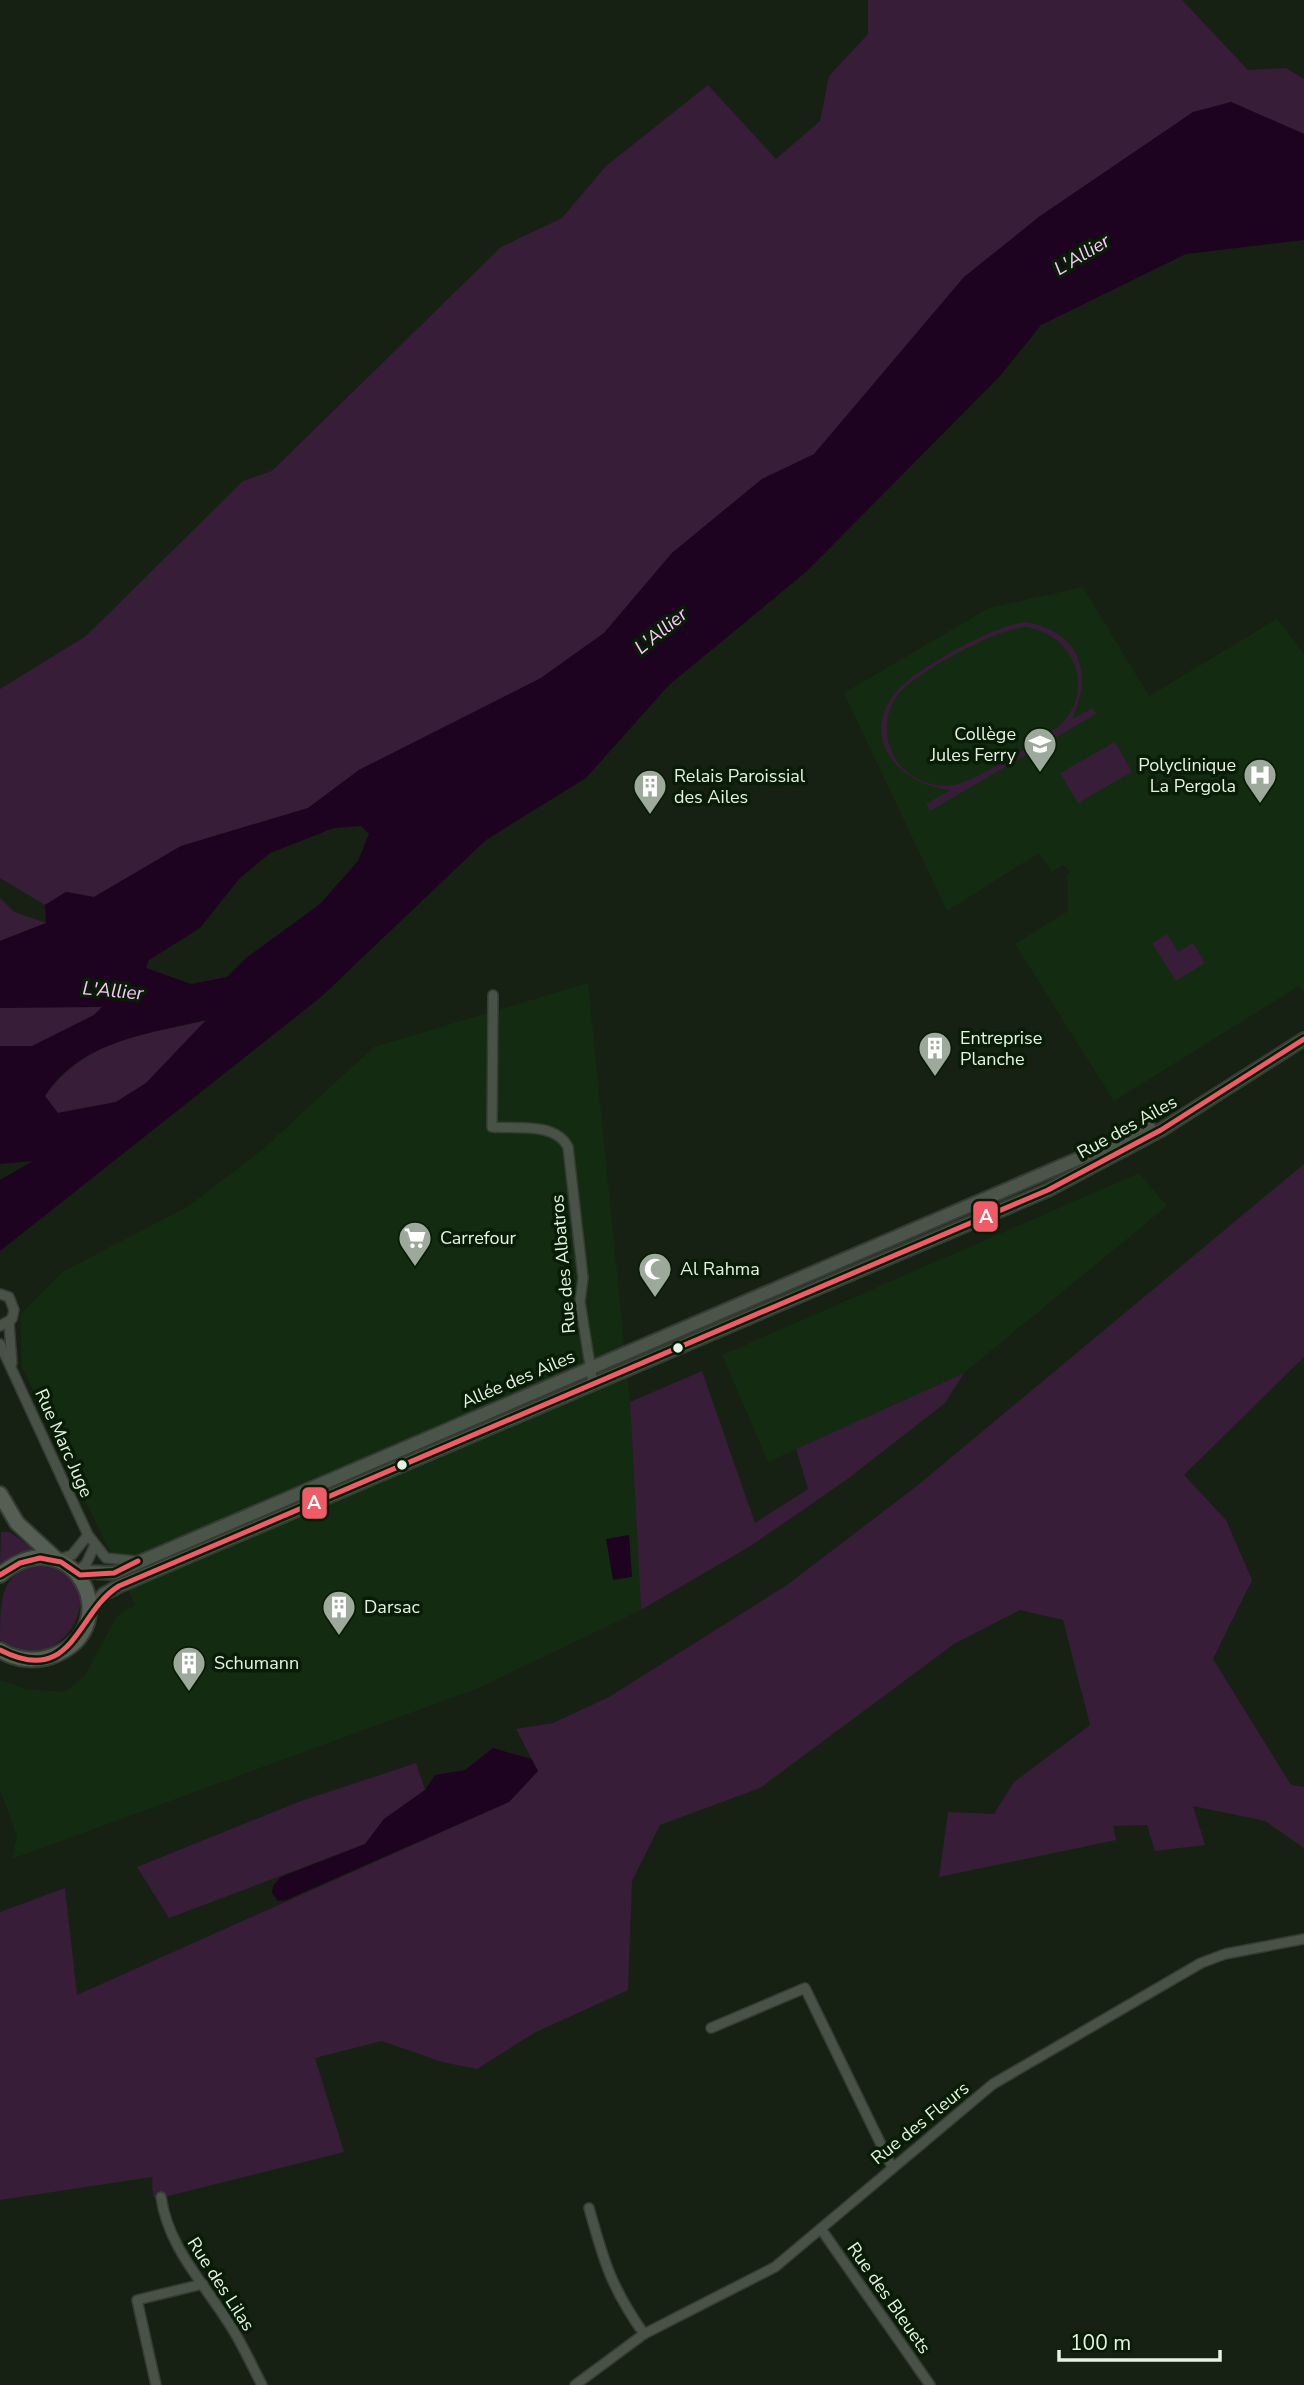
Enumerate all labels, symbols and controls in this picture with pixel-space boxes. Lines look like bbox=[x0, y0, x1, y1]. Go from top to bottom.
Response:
water label: L'Allier bbox=[1049, 228, 1116, 282]
water label: L'Allier bbox=[629, 601, 694, 660]
place label: Collège Jules Ferry bbox=[929, 722, 1017, 767]
school or university icon: Collège Jules Ferry bbox=[1021, 725, 1059, 774]
place label: Polyclinique La Pergola bbox=[1138, 753, 1236, 798]
hospital icon: Polyclinique La Pergola bbox=[1241, 756, 1279, 805]
place label: Relais Paroissial des Ailes bbox=[674, 764, 806, 809]
building icon: Relais Paroissial des Ailes bbox=[631, 767, 669, 816]
water label: L'Allier bbox=[82, 975, 146, 1007]
place label: Entreprise Planche bbox=[960, 1026, 1042, 1071]
building icon: Entreprise Planche bbox=[916, 1029, 954, 1078]
street label: Rue des Ailes bbox=[1073, 1090, 1181, 1164]
street label: Rue des Albatros bbox=[545, 1193, 581, 1335]
line badge: A bbox=[972, 1200, 999, 1233]
text: A bbox=[979, 1204, 994, 1230]
supermarket icon: Carrefour bbox=[396, 1219, 434, 1268]
place label: Carrefour bbox=[440, 1226, 517, 1250]
mosque icon: Al Rahma bbox=[636, 1250, 674, 1299]
place label: Al Rahma bbox=[680, 1257, 760, 1281]
unlabelled marker bbox=[671, 1341, 685, 1355]
street label: Allée des Ailes bbox=[457, 1344, 579, 1414]
street label: Rue Marc Juge bbox=[29, 1385, 99, 1501]
unlabelled marker bbox=[395, 1458, 409, 1472]
line badge: A bbox=[301, 1486, 328, 1520]
text: A bbox=[307, 1490, 322, 1516]
building icon: Darsac bbox=[320, 1588, 358, 1637]
place label: Darsac bbox=[364, 1595, 420, 1619]
building icon: Schumann bbox=[170, 1644, 208, 1693]
place label: Schumann bbox=[214, 1651, 299, 1675]
street label: Rue des Fleurs bbox=[866, 2076, 974, 2170]
street label: Rue des Lilas bbox=[182, 2233, 260, 2335]
street label: Rue des Bleuets bbox=[842, 2237, 936, 2359]
scale bar bbox=[1059, 2318, 1220, 2362]
text: 100 m bbox=[1070, 2329, 1131, 2357]

